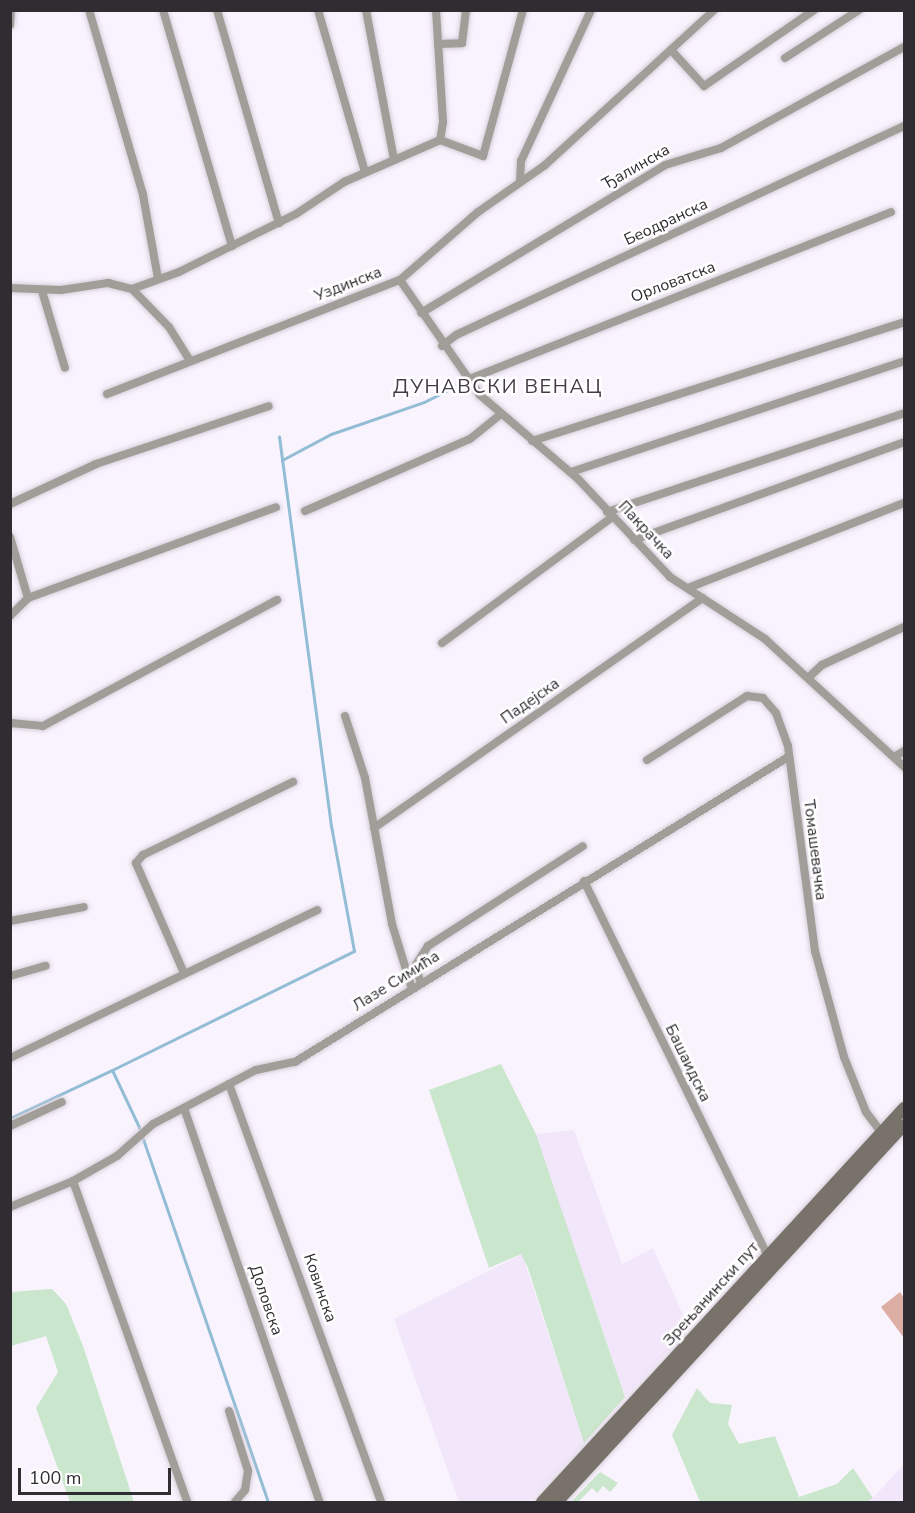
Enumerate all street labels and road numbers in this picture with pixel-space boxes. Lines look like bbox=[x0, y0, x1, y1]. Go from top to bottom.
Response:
street label: Ђалинска bbox=[599, 140, 673, 194]
street label: Беодранска bbox=[621, 194, 711, 250]
street label: Орловатска bbox=[628, 257, 718, 307]
street label: Уздинска bbox=[312, 262, 384, 306]
street label: Пакрачка bbox=[614, 497, 678, 563]
street label: Падејска bbox=[497, 674, 563, 728]
street label: Томашевачка bbox=[799, 799, 831, 901]
street label: Лазе Симића bbox=[349, 947, 443, 1015]
street label: Башаидска bbox=[661, 1021, 715, 1105]
street label: Зрењанински пут bbox=[659, 1238, 763, 1350]
street label: Ковинска bbox=[299, 1251, 341, 1325]
street label: Доловска bbox=[245, 1262, 287, 1338]

